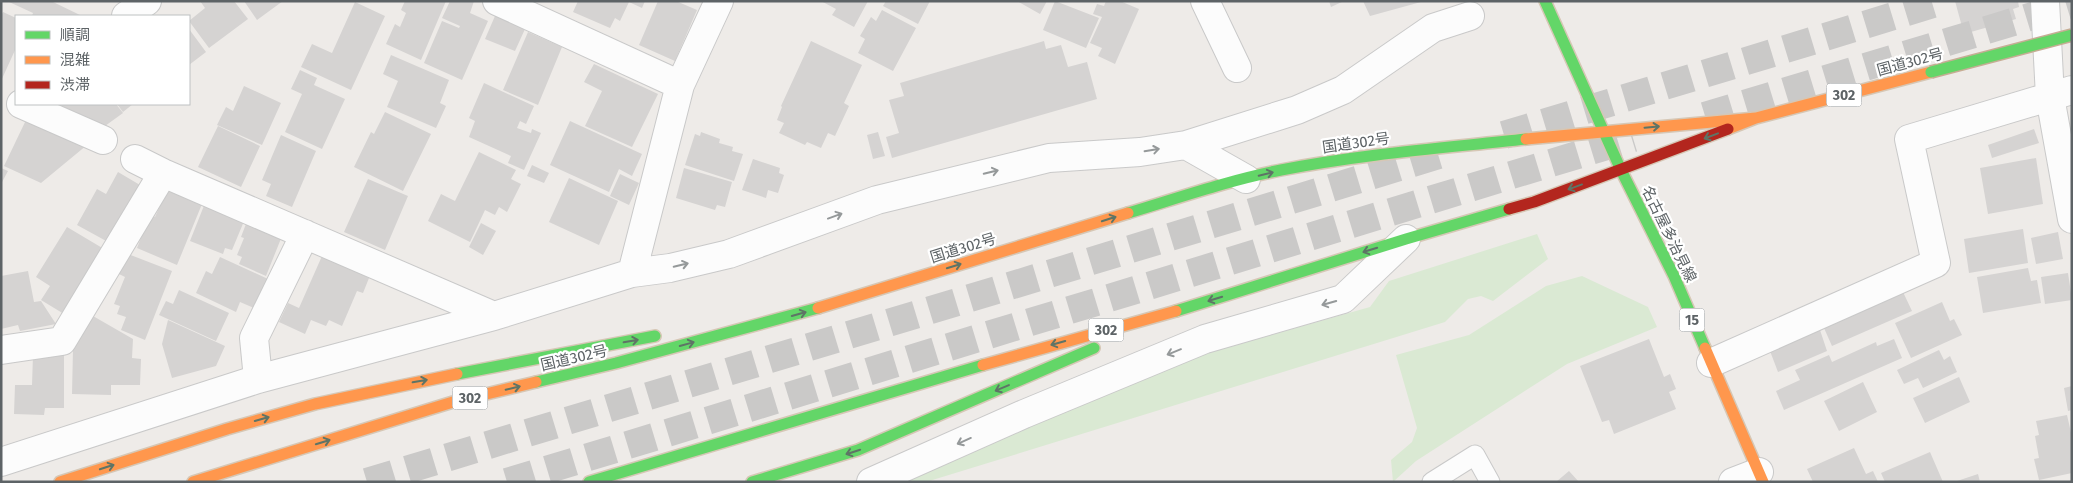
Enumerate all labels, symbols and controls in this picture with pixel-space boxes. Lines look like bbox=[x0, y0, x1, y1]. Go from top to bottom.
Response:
legend bbox=[15, 15, 190, 105]
text: 順調 bbox=[60, 26, 90, 44]
street label: 国道302号 bbox=[1875, 44, 1945, 80]
text: 混雑 bbox=[60, 51, 90, 69]
text: 渋滞 bbox=[60, 76, 90, 94]
road number: 302 bbox=[1826, 84, 1862, 106]
one-way arrow bbox=[1644, 122, 1660, 132]
street label: 国道302号 bbox=[1321, 129, 1391, 157]
one-way arrow bbox=[1703, 132, 1718, 141]
one-way arrow bbox=[1144, 145, 1160, 155]
one-way arrow bbox=[983, 167, 999, 176]
one-way arrow bbox=[1257, 169, 1273, 178]
one-way arrow bbox=[1568, 183, 1583, 192]
street label: 名古屋多治見線 bbox=[1638, 183, 1700, 285]
one-way arrow bbox=[827, 211, 842, 220]
one-way arrow bbox=[1101, 213, 1117, 223]
street label: 国道302号 bbox=[928, 229, 998, 267]
one-way arrow bbox=[1362, 246, 1378, 256]
one-way arrow bbox=[672, 260, 688, 269]
one-way arrow bbox=[946, 261, 962, 271]
one-way arrow bbox=[1207, 294, 1223, 304]
one-way arrow bbox=[1322, 298, 1338, 308]
one-way arrow bbox=[790, 308, 806, 318]
road number: 15 bbox=[1680, 308, 1704, 332]
road number: 302 bbox=[1088, 318, 1124, 342]
one-way arrow bbox=[622, 335, 638, 345]
one-way arrow bbox=[679, 339, 695, 349]
one-way arrow bbox=[1051, 339, 1067, 349]
street label: 国道302号 bbox=[539, 342, 609, 374]
one-way arrow bbox=[1167, 348, 1183, 357]
one-way arrow bbox=[411, 375, 427, 385]
one-way arrow bbox=[504, 383, 520, 392]
one-way arrow bbox=[995, 383, 1010, 393]
road number: 302 bbox=[452, 386, 488, 409]
one-way arrow bbox=[253, 414, 269, 424]
one-way arrow bbox=[957, 436, 972, 446]
one-way arrow bbox=[315, 437, 331, 447]
one-way arrow bbox=[845, 447, 861, 457]
one-way arrow bbox=[98, 462, 114, 471]

